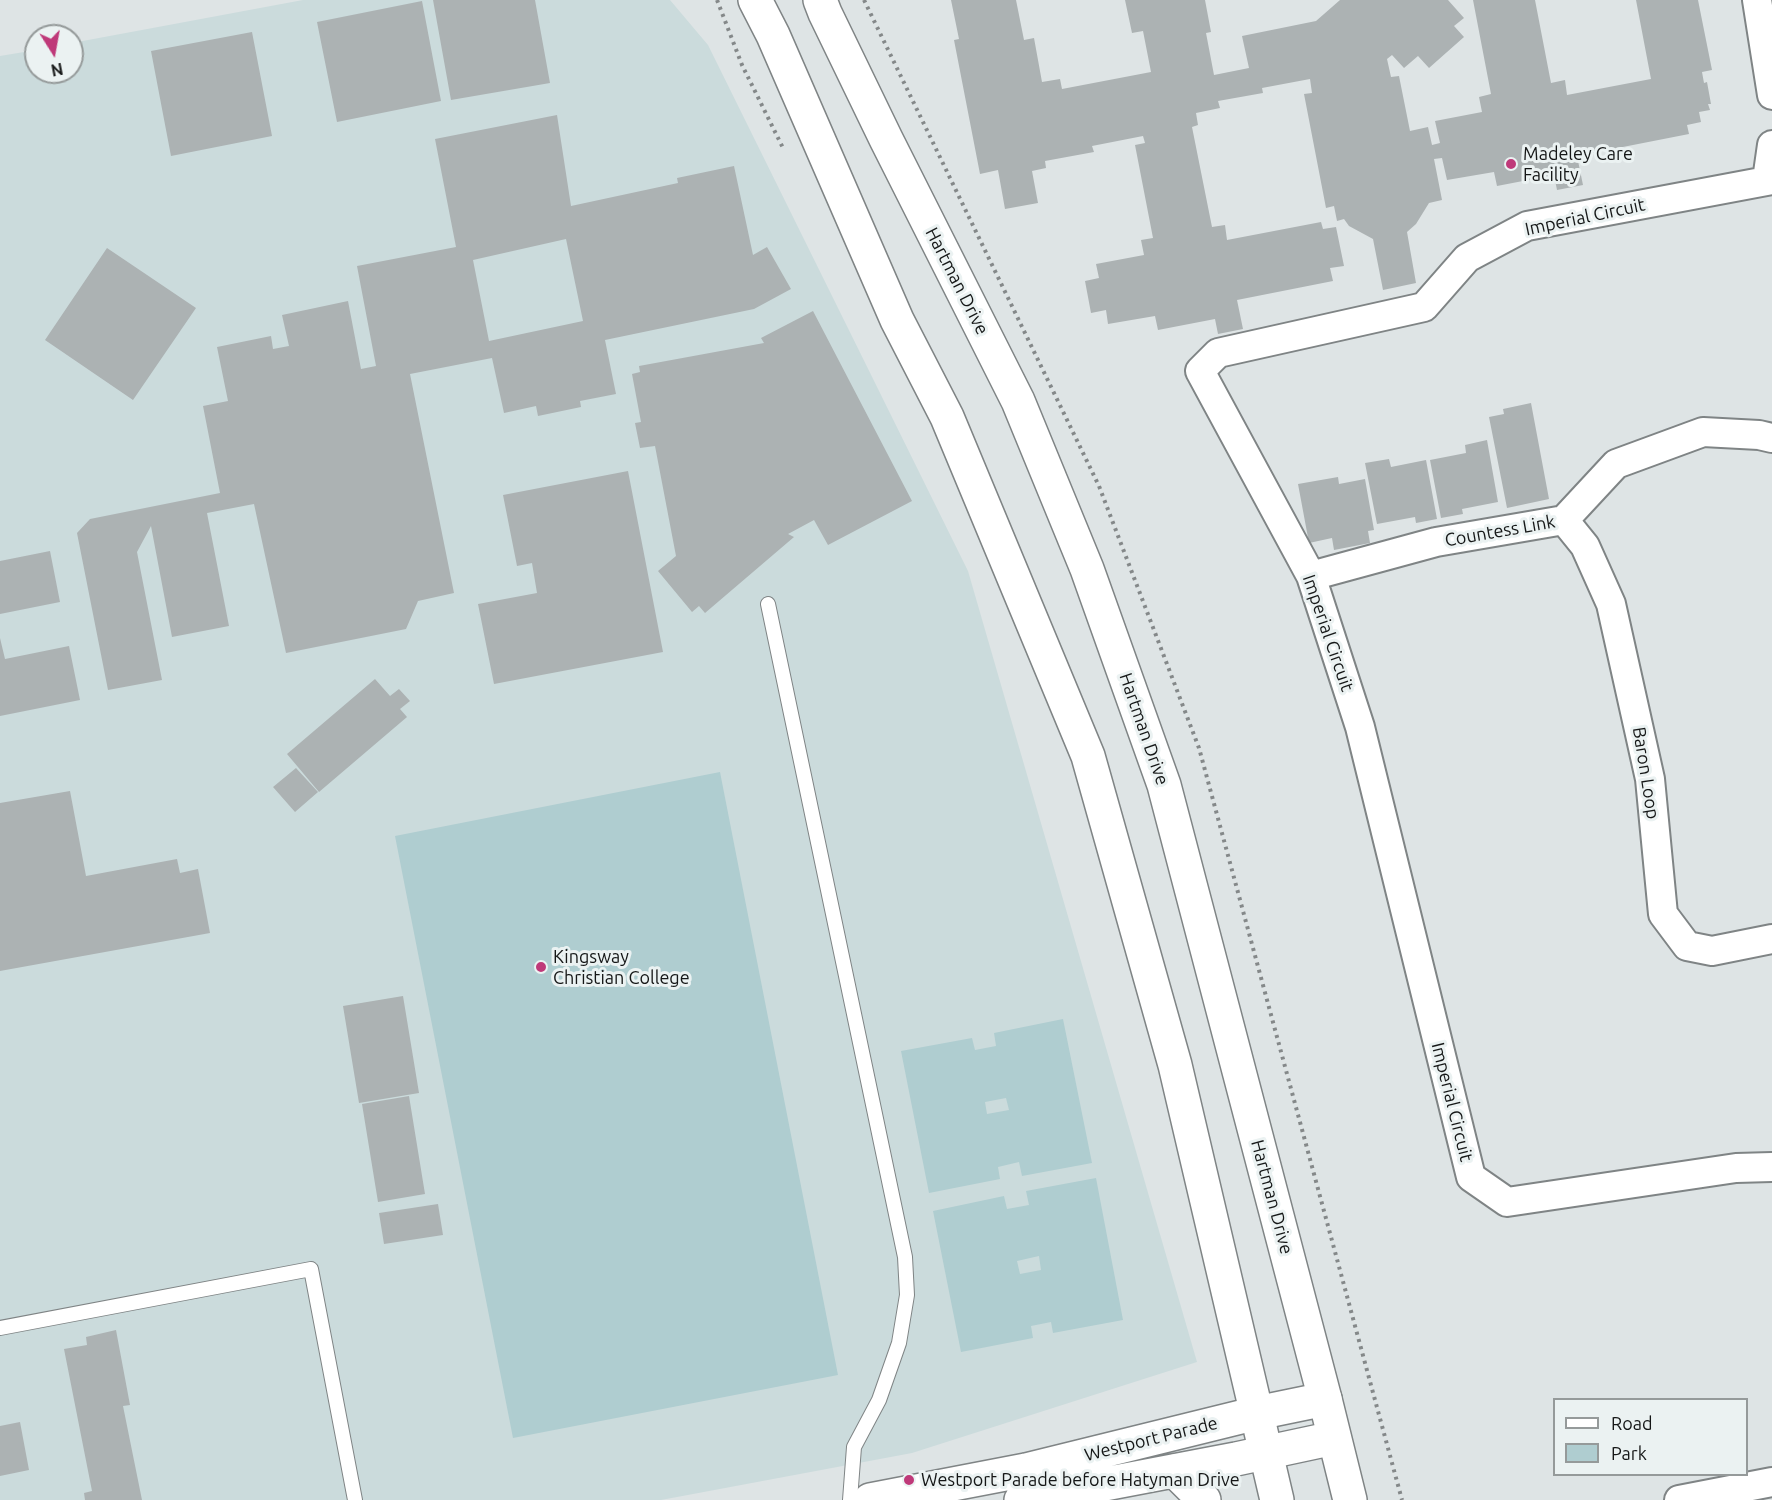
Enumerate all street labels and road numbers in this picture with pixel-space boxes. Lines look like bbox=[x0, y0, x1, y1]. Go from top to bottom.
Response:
street label: Imperial Circuit bbox=[1523, 194, 1647, 240]
street label: Hartman Drive bbox=[921, 224, 993, 338]
street label: Countess Link bbox=[1443, 511, 1557, 551]
street label: Imperial Circuit bbox=[1298, 572, 1358, 694]
street label: Hartman Drive bbox=[1115, 670, 1173, 788]
street label: Baron Loop bbox=[1628, 725, 1664, 821]
street label: Imperial Circuit bbox=[1427, 1040, 1477, 1164]
street label: Hartman Drive bbox=[1246, 1137, 1298, 1257]
street label: Westport Parade bbox=[1082, 1412, 1220, 1466]

